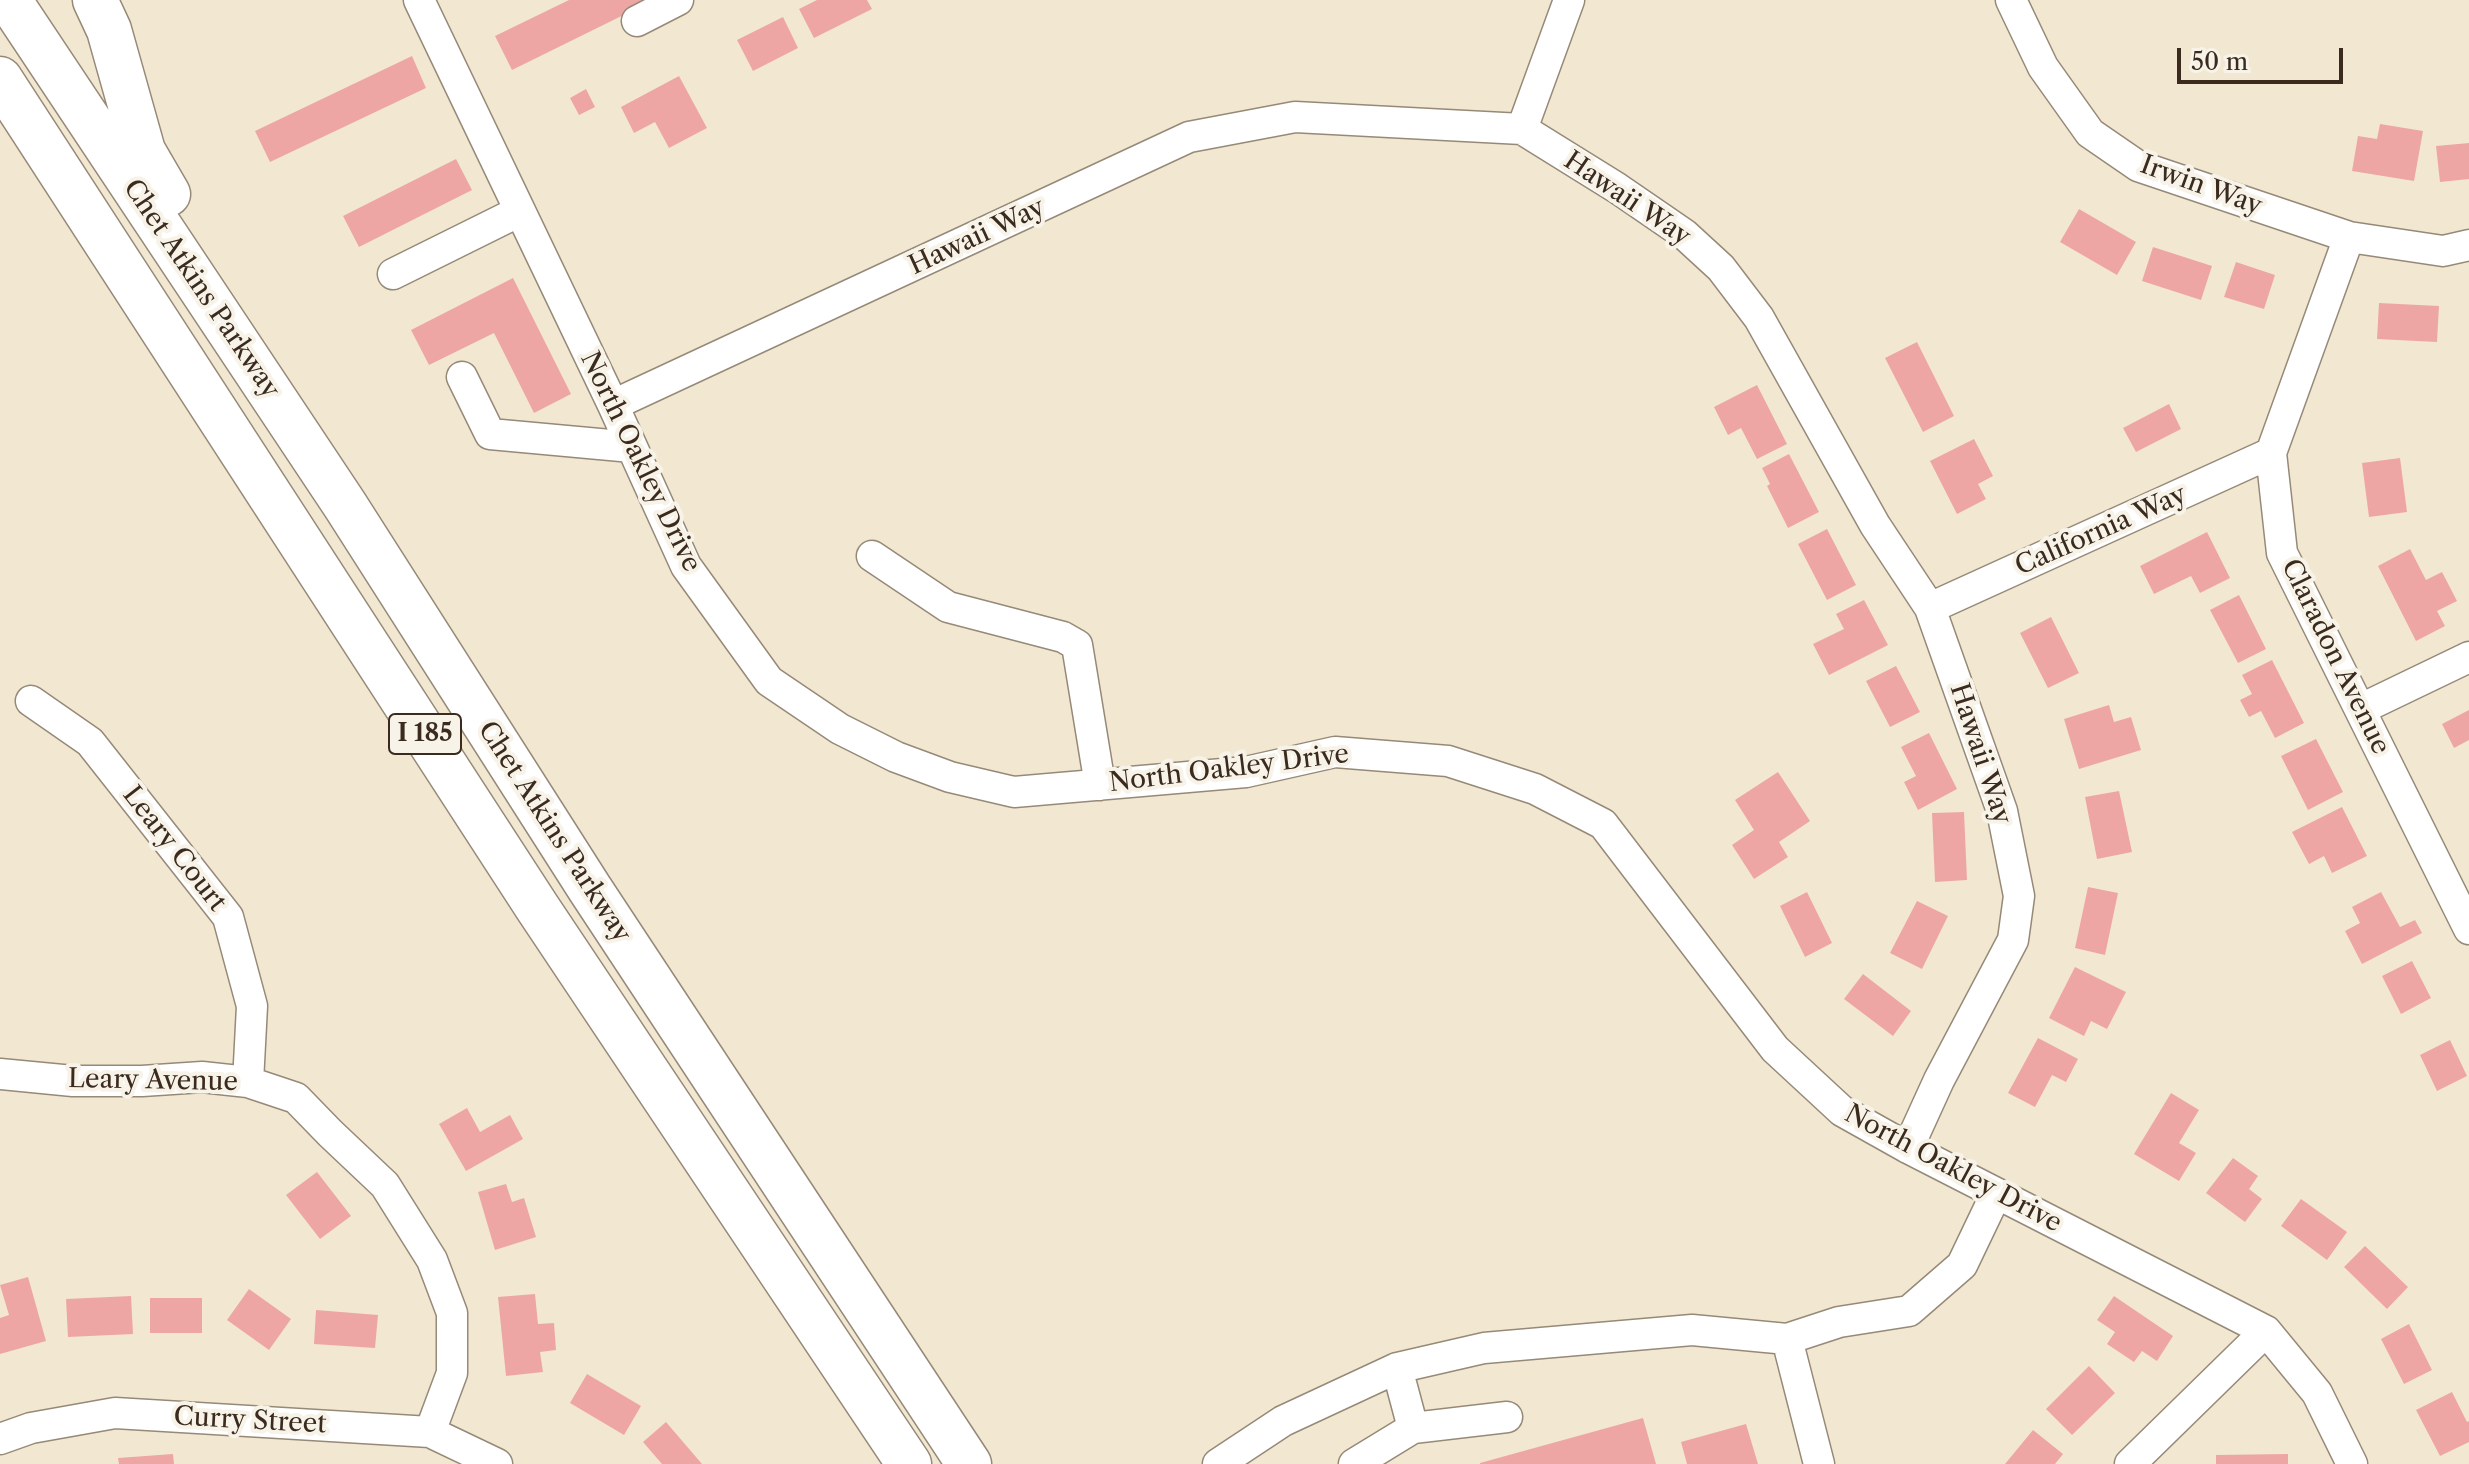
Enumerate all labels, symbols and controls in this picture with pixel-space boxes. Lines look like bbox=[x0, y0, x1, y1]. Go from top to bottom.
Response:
scale bar bbox=[2181, 32, 2347, 82]
text: 50 m bbox=[2191, 47, 2248, 76]
street label: Hawaii Way bbox=[1558, 145, 1696, 253]
street label: Irwin Way bbox=[2136, 150, 2266, 222]
street label: Chet Atkins Parkway bbox=[116, 174, 286, 404]
street label: Hawaii Way bbox=[904, 192, 1050, 282]
street label: North Oakley Drive bbox=[573, 347, 707, 577]
street label: California Way bbox=[2011, 479, 2191, 583]
street label: Claradon Avenue bbox=[2274, 554, 2396, 760]
street label: Hawaii Way bbox=[1943, 680, 2017, 828]
road number: I 185 bbox=[389, 714, 461, 754]
street label: Chet Atkins Parkway bbox=[471, 716, 637, 948]
street label: North Oakley Drive bbox=[1107, 739, 1351, 799]
street label: Leary Court bbox=[116, 780, 232, 918]
street label: Leary Avenue bbox=[68, 1064, 238, 1098]
street label: North Oakley Drive bbox=[1839, 1099, 2067, 1239]
street label: Curry Street bbox=[173, 1401, 327, 1441]

